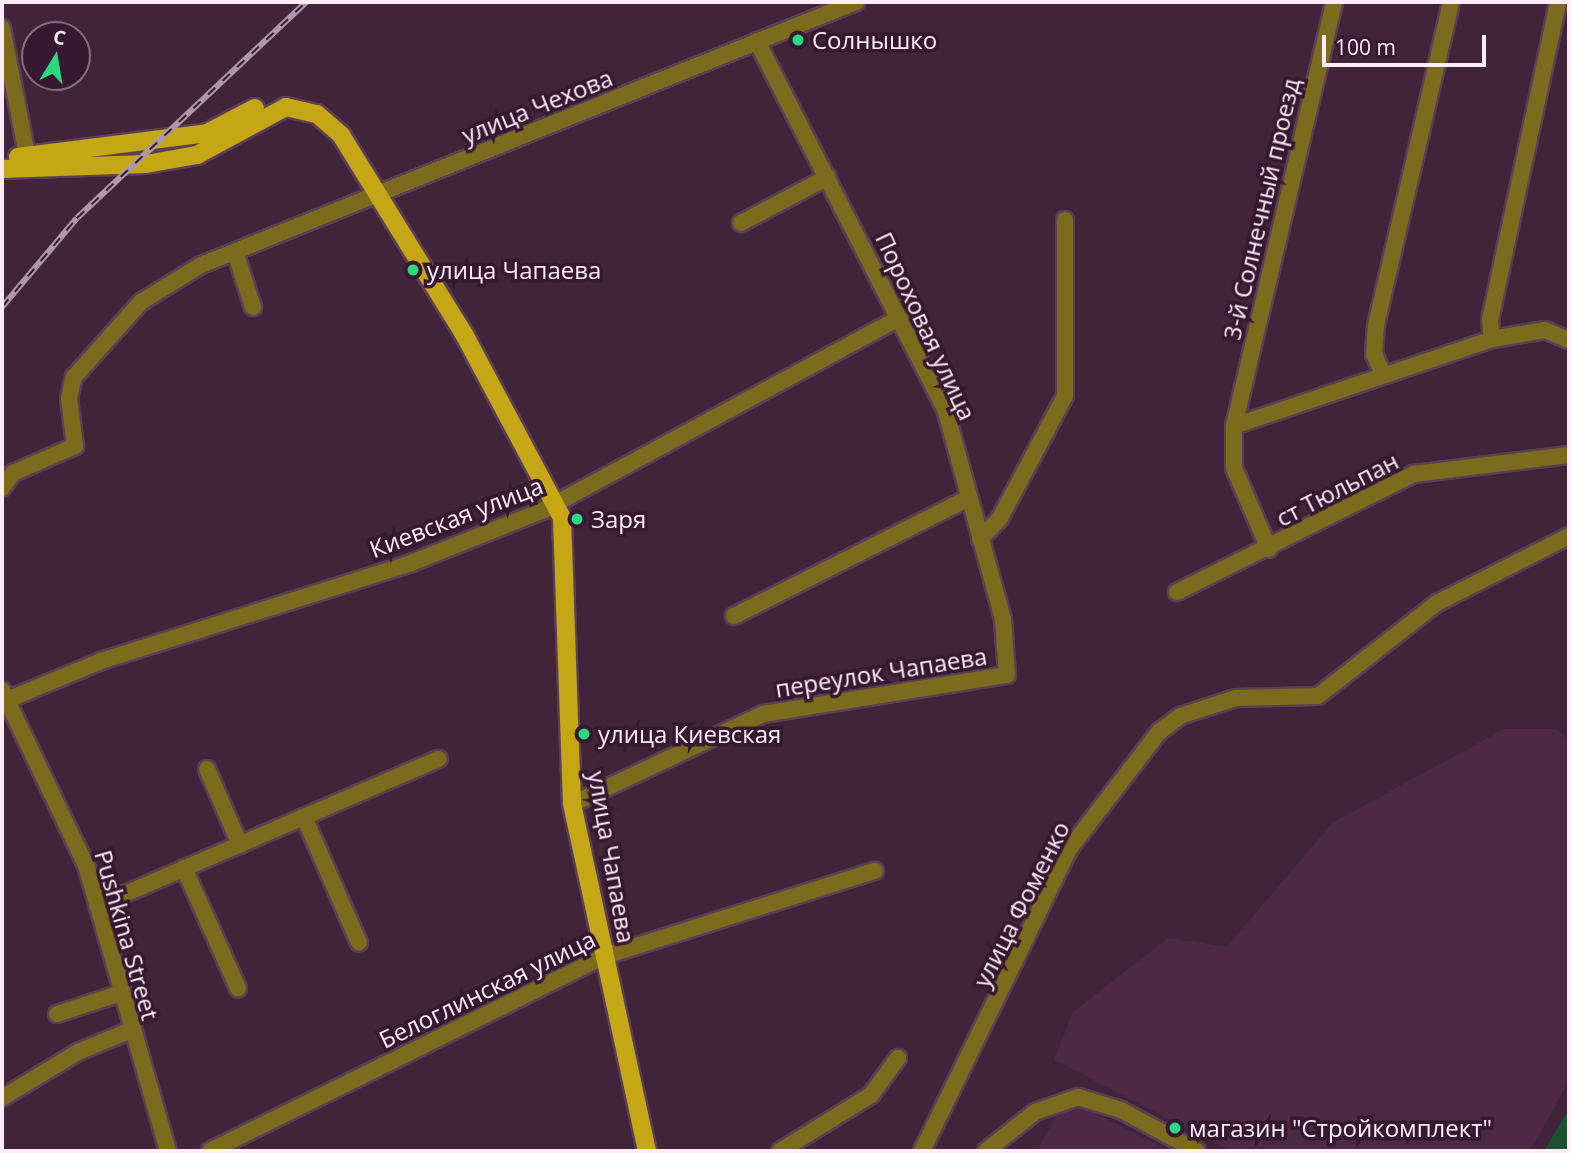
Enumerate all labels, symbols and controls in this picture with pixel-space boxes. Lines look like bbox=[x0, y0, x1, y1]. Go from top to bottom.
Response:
north arrow bbox=[21, 21, 91, 91]
scale bar bbox=[1326, 21, 1490, 65]
text: С bbox=[51, 23, 68, 51]
place label: Солнышко bbox=[812, 26, 937, 54]
marker: Солнышко bbox=[790, 32, 806, 48]
text: 100 m bbox=[1335, 33, 1396, 61]
street label: улица Чехова bbox=[458, 63, 616, 149]
street label: 3-й Солнечный проезд bbox=[1217, 75, 1305, 343]
street label: Пороховая улица bbox=[870, 227, 982, 425]
place label: улица Чапаева bbox=[427, 256, 601, 284]
marker: улица Чапаева bbox=[405, 262, 421, 278]
street label: ст Тюльпан bbox=[1271, 446, 1403, 532]
street label: Киевская улица bbox=[365, 471, 547, 563]
place label: Заря bbox=[591, 505, 646, 533]
marker: Заря bbox=[569, 511, 585, 527]
street label: переулок Чапаева bbox=[773, 641, 989, 703]
place label: улица Киевская bbox=[598, 720, 781, 748]
marker: улица Киевская bbox=[576, 726, 592, 742]
street label: улица Чапаева bbox=[583, 769, 641, 945]
street label: улица Фоменко bbox=[967, 816, 1075, 992]
street label: Pushkina Street bbox=[89, 847, 165, 1023]
street label: Белоглинская улица bbox=[374, 924, 600, 1054]
place label: магазин "Стройкомплект" bbox=[1189, 1114, 1492, 1142]
marker: магазин "Стройкомплект" bbox=[1167, 1120, 1183, 1136]

